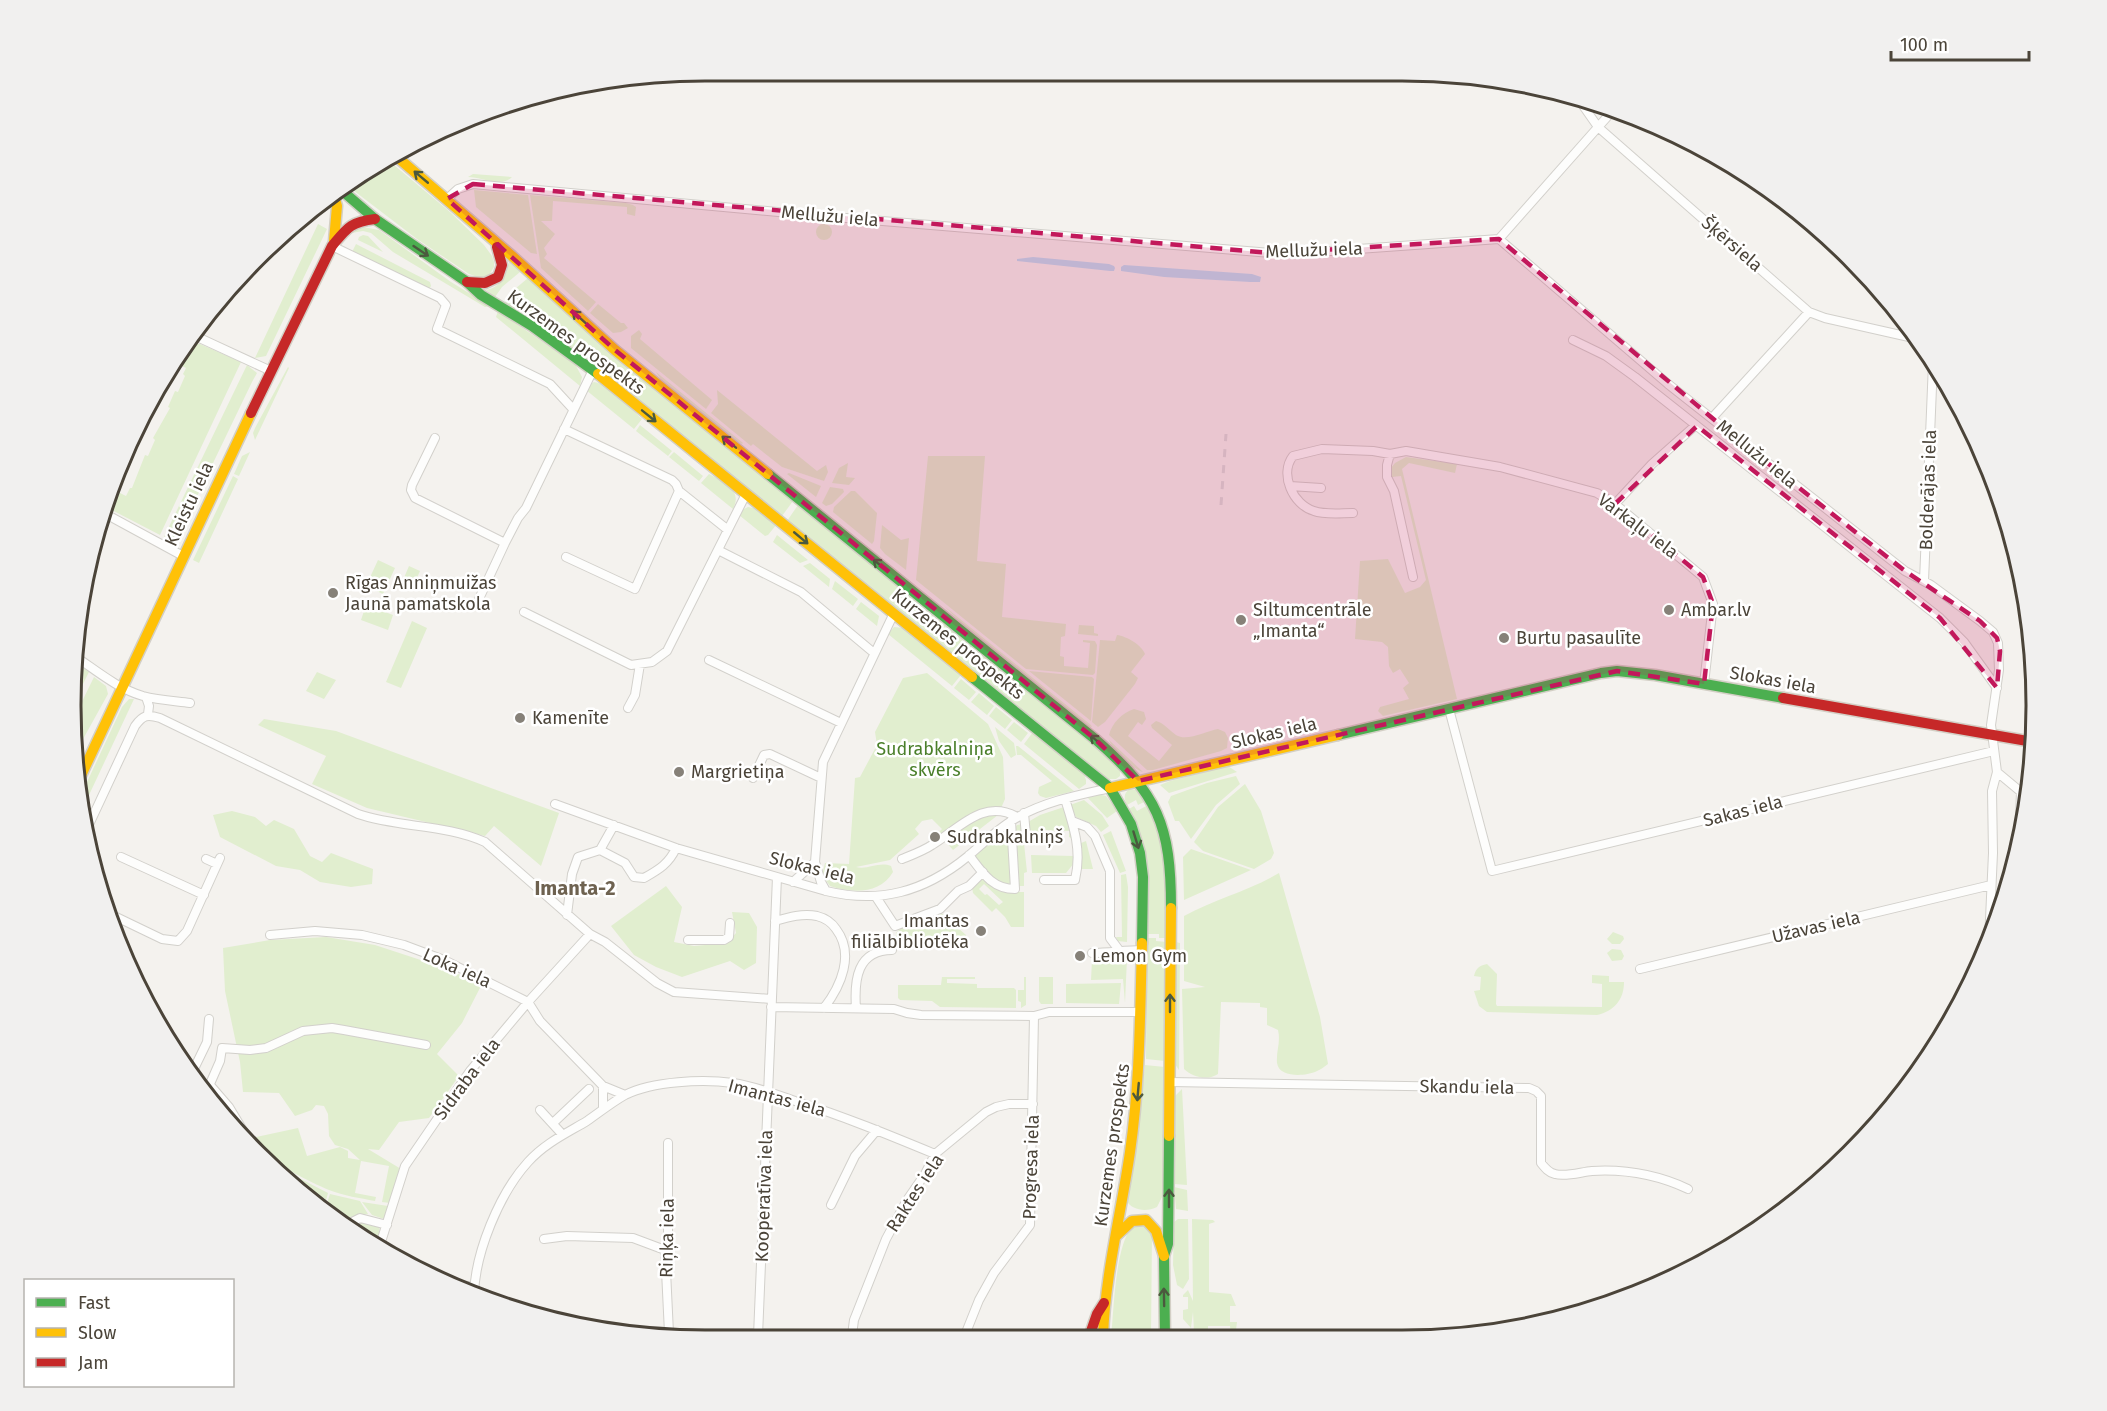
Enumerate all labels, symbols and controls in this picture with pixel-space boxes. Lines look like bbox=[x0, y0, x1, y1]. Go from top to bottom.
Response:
scale bar bbox=[1891, 24, 2029, 62]
text: 100 m bbox=[1900, 34, 1948, 56]
one-way arrow bbox=[413, 171, 429, 184]
street label: Mellužu iela bbox=[780, 201, 880, 231]
street label: Šķērsiela bbox=[1696, 212, 1767, 277]
street label: Mellužu iela bbox=[1265, 237, 1363, 263]
one-way arrow bbox=[412, 245, 428, 257]
street label: Kurzemes prospekts bbox=[503, 285, 649, 399]
one-way arrow bbox=[572, 310, 587, 324]
one-way arrow bbox=[641, 409, 657, 422]
street label: Mellužu iela bbox=[1712, 415, 1802, 493]
street label: Bolderājas iela bbox=[1915, 429, 1941, 551]
one-way arrow bbox=[721, 436, 737, 449]
street label: Kleistu iela bbox=[160, 458, 218, 550]
street label: Varkaļu iela bbox=[1593, 489, 1683, 564]
one-way arrow bbox=[793, 531, 808, 545]
one-way arrow bbox=[872, 558, 888, 571]
place label: Rīgas Anniņmuižas Jaunā pamatskola bbox=[345, 572, 496, 615]
street label: Kurzemes prospekts bbox=[887, 584, 1029, 704]
marker: Rīgas Anniņmuižas Jaunā pamatskola bbox=[326, 586, 340, 600]
place label: Siltumcentrāle „Imanta“ bbox=[1253, 599, 1372, 642]
place label: Ambar.lv bbox=[1681, 599, 1751, 621]
marker: Ambar.lv bbox=[1662, 603, 1676, 617]
marker: Siltumcentrāle „Imanta“ bbox=[1234, 613, 1248, 627]
place label: Burtu pasaulīte bbox=[1516, 627, 1641, 649]
marker: Burtu pasaulīte bbox=[1497, 631, 1511, 645]
street label: Slokas iela bbox=[1728, 662, 1818, 698]
place label: Kamenīte bbox=[532, 707, 609, 729]
marker: Kamenīte bbox=[513, 711, 527, 725]
street label: Slokas iela bbox=[1229, 712, 1319, 754]
one-way arrow bbox=[1089, 734, 1105, 747]
park label: Sudrabkalniņa skvērs bbox=[876, 738, 994, 781]
place label: Margrietiņa bbox=[691, 761, 785, 784]
marker: Margrietiņa bbox=[672, 765, 686, 779]
street label: Sakas iela bbox=[1701, 791, 1785, 831]
place label: Sudrabkalniņš bbox=[947, 826, 1063, 849]
marker: Sudrabkalniņš bbox=[928, 830, 942, 844]
one-way arrow bbox=[1131, 830, 1142, 849]
street label: Slokas iela bbox=[767, 847, 857, 889]
district label: Imanta-2 bbox=[534, 876, 616, 900]
street label: Užavas iela bbox=[1770, 906, 1862, 948]
place label: Imantas filiālbibliotēka bbox=[851, 910, 969, 953]
marker: Imantas filiālbibliotēka bbox=[974, 924, 988, 938]
street label: Loka iela bbox=[419, 943, 495, 993]
place label: Lemon Gym bbox=[1092, 945, 1187, 967]
marker: Lemon Gym bbox=[1073, 949, 1087, 963]
one-way arrow bbox=[1164, 993, 1176, 1013]
street label: Sidraba iela bbox=[429, 1034, 505, 1124]
street label: Kurzemes prospekts bbox=[1090, 1062, 1134, 1228]
street label: Imantas iela bbox=[726, 1074, 828, 1122]
street label: Skandu iela bbox=[1419, 1075, 1515, 1099]
one-way arrow bbox=[1132, 1081, 1143, 1101]
street label: Progresa iela bbox=[1018, 1114, 1044, 1220]
street label: Kooperatīva iela bbox=[751, 1129, 777, 1263]
street label: Raktes iela bbox=[882, 1150, 948, 1236]
one-way arrow bbox=[1163, 1188, 1175, 1208]
street label: Riņķa iela bbox=[655, 1198, 680, 1278]
legend bbox=[24, 1279, 234, 1387]
one-way arrow bbox=[1159, 1287, 1170, 1307]
text: Fast bbox=[78, 1292, 111, 1314]
text: Slow bbox=[78, 1322, 117, 1344]
text: Jam bbox=[78, 1352, 109, 1374]

